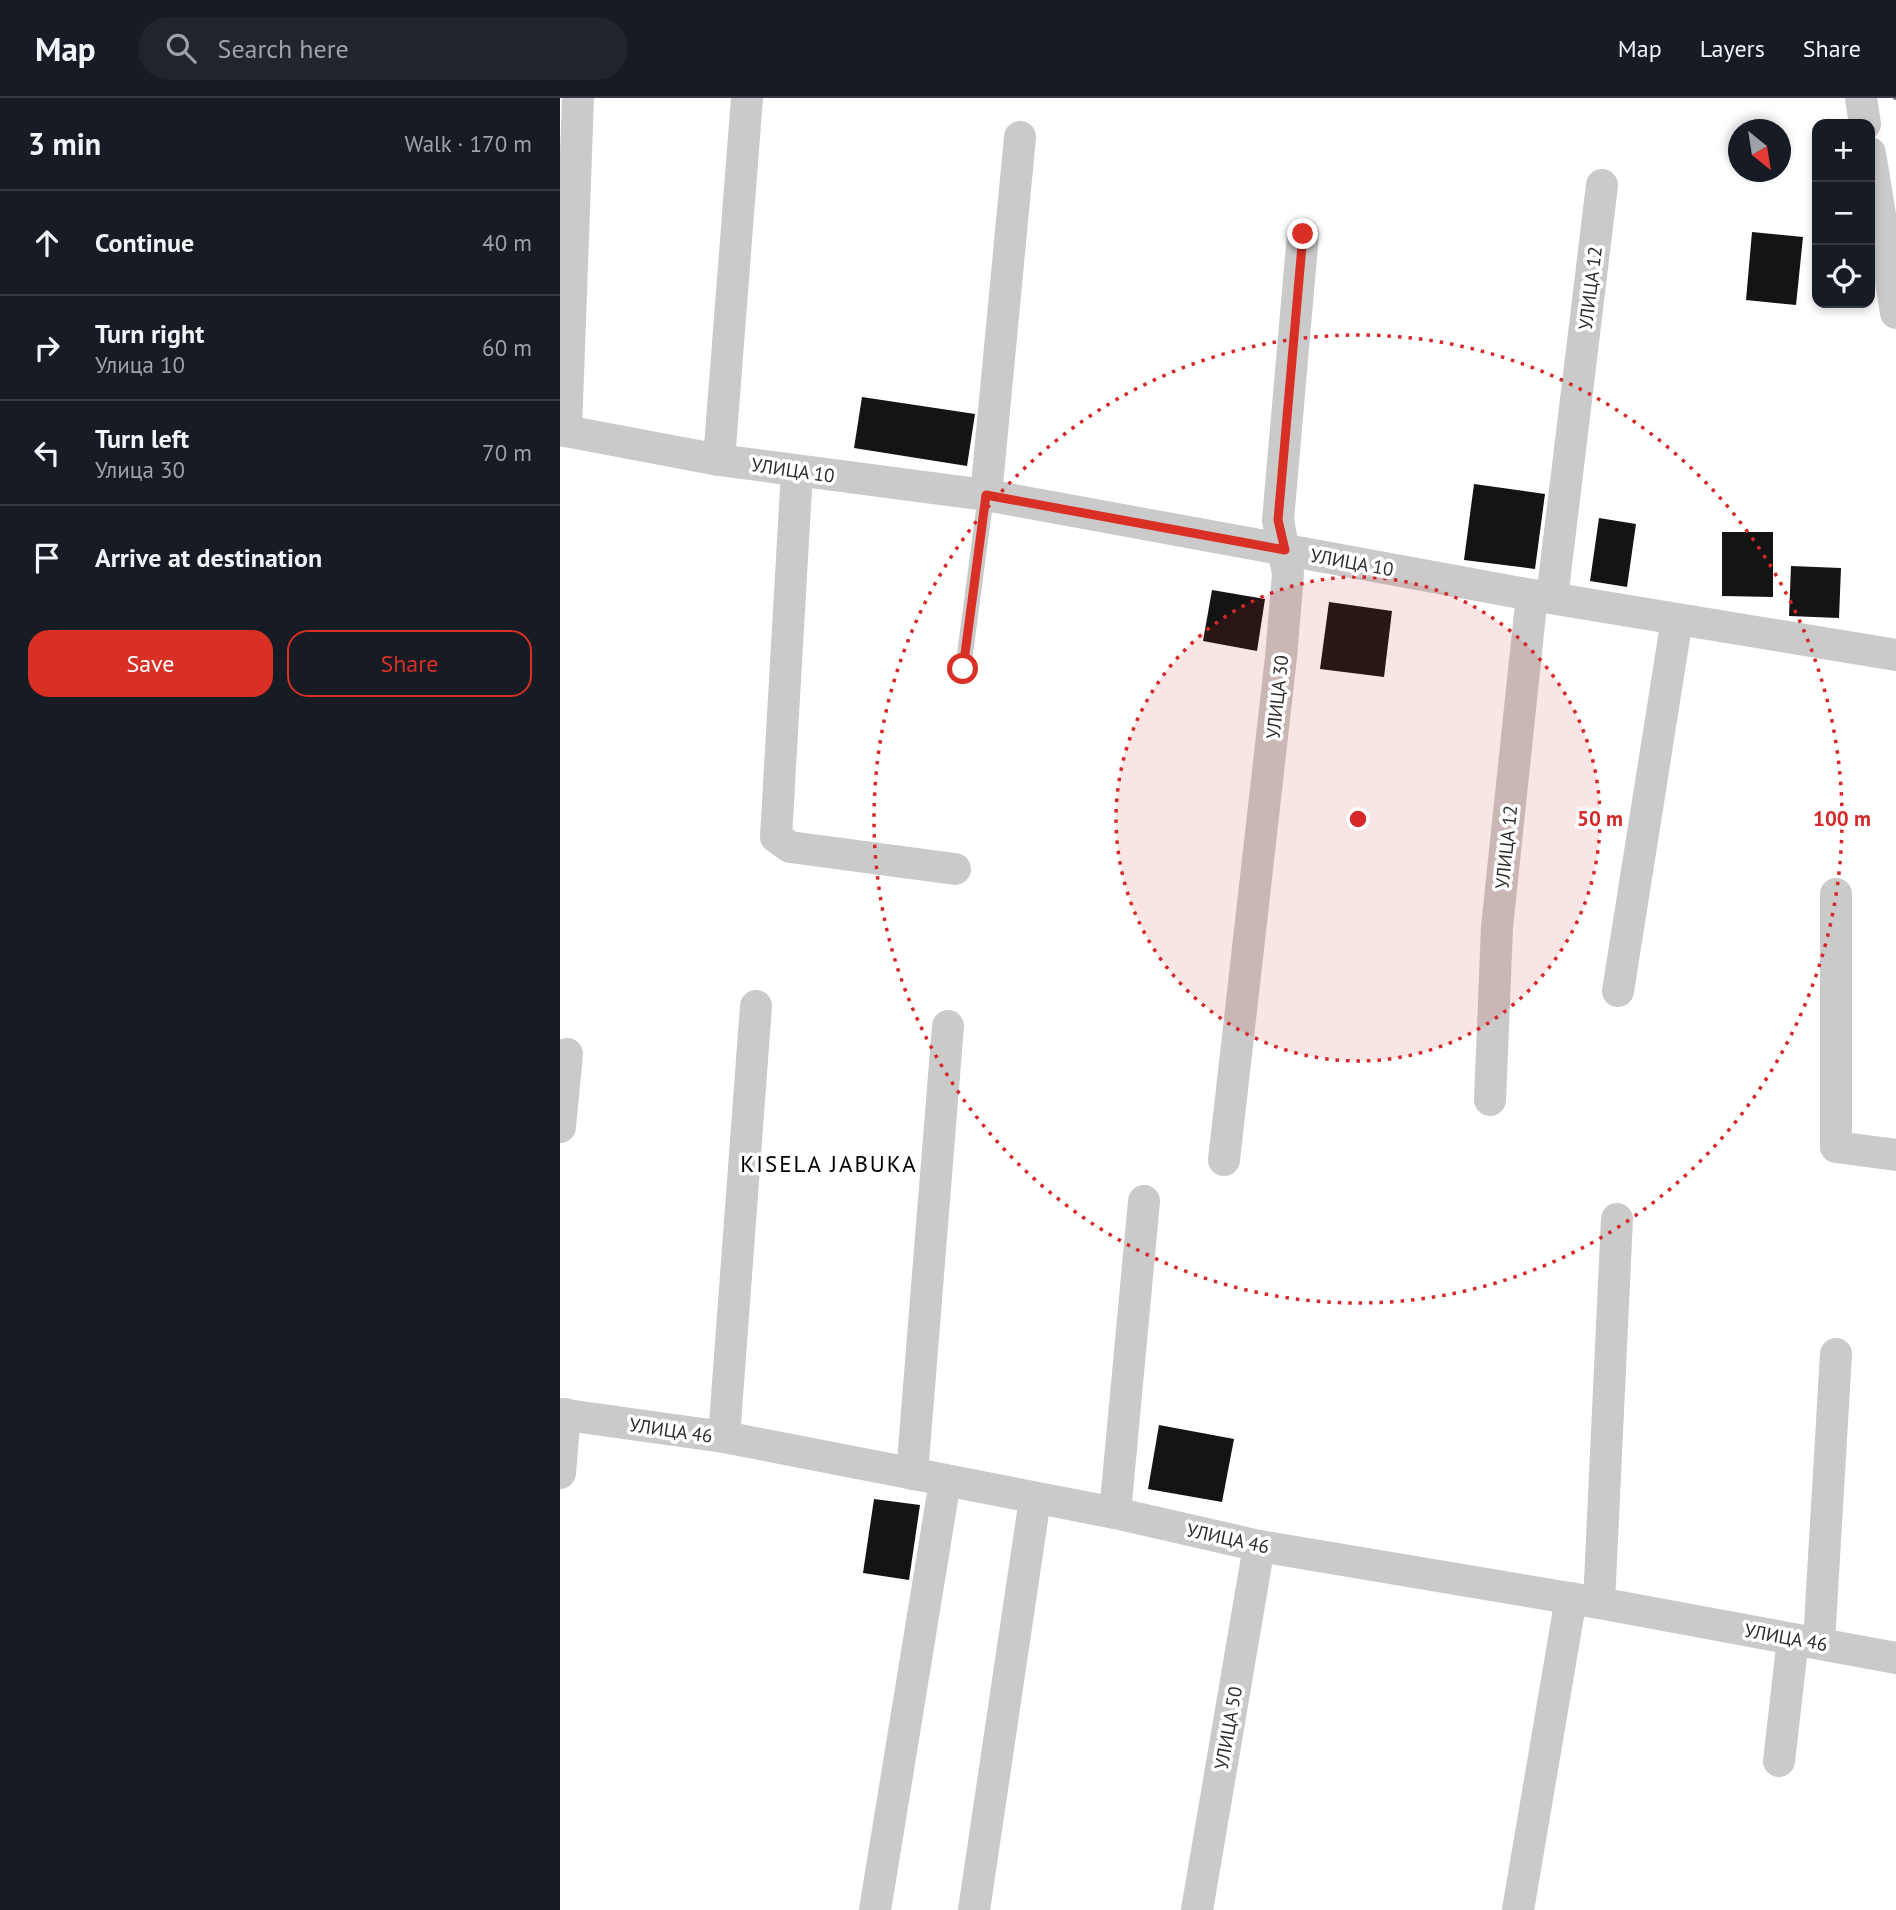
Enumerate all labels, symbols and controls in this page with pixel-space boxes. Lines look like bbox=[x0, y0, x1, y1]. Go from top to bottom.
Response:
search box bbox=[138, 17, 628, 80]
text: Map bbox=[35, 27, 96, 70]
icon: search bbox=[162, 29, 200, 67]
text: Search here bbox=[218, 32, 349, 65]
text: Map bbox=[1618, 33, 1662, 64]
text: Layers bbox=[1700, 33, 1765, 64]
text: Share bbox=[1803, 33, 1861, 64]
north arrow bbox=[1728, 119, 1791, 182]
map controls bbox=[1812, 119, 1875, 308]
button: + bbox=[1812, 119, 1875, 182]
text: 3 min bbox=[28, 124, 101, 163]
text: Walk · 170 m bbox=[405, 129, 532, 158]
button: − bbox=[1812, 182, 1875, 245]
route end bbox=[1287, 218, 1318, 249]
icon: ahead bbox=[28, 224, 66, 262]
text: Continue bbox=[95, 226, 194, 259]
text: 40 m bbox=[482, 228, 532, 257]
street label: УЛИЦА 12 bbox=[1573, 245, 1607, 331]
button: locate bbox=[1812, 245, 1875, 308]
text: Turn right bbox=[95, 317, 204, 350]
icon: right bbox=[28, 329, 66, 367]
text: 60 m bbox=[482, 333, 532, 362]
text: Улица 10 bbox=[95, 350, 185, 379]
text: Turn left bbox=[95, 422, 189, 455]
icon: left bbox=[28, 434, 66, 472]
text: 70 m bbox=[482, 438, 532, 467]
street label: УЛИЦА 10 bbox=[750, 452, 836, 488]
text: Улица 30 bbox=[95, 455, 185, 484]
icon: arrive bbox=[28, 539, 66, 577]
text: Arrive at destination bbox=[95, 541, 322, 574]
street label: УЛИЦА 10 bbox=[1309, 543, 1395, 581]
button: Save bbox=[28, 630, 273, 697]
button: Share bbox=[287, 630, 532, 697]
route start bbox=[947, 653, 978, 684]
street label: УЛИЦА 30 bbox=[1261, 654, 1293, 740]
street label: УЛИЦА 12 bbox=[1490, 804, 1522, 890]
text: 50 m bbox=[1577, 805, 1623, 832]
text: 100 m bbox=[1813, 805, 1871, 832]
centre of rings bbox=[1346, 807, 1370, 831]
district label: KISELA JABUKA bbox=[740, 1149, 918, 1178]
street label: УЛИЦА 46 bbox=[628, 1412, 714, 1448]
street label: УЛИЦА 46 bbox=[1184, 1518, 1272, 1558]
street label: УЛИЦА 46 bbox=[1743, 1618, 1829, 1656]
street label: УЛИЦА 50 bbox=[1209, 1685, 1247, 1771]

